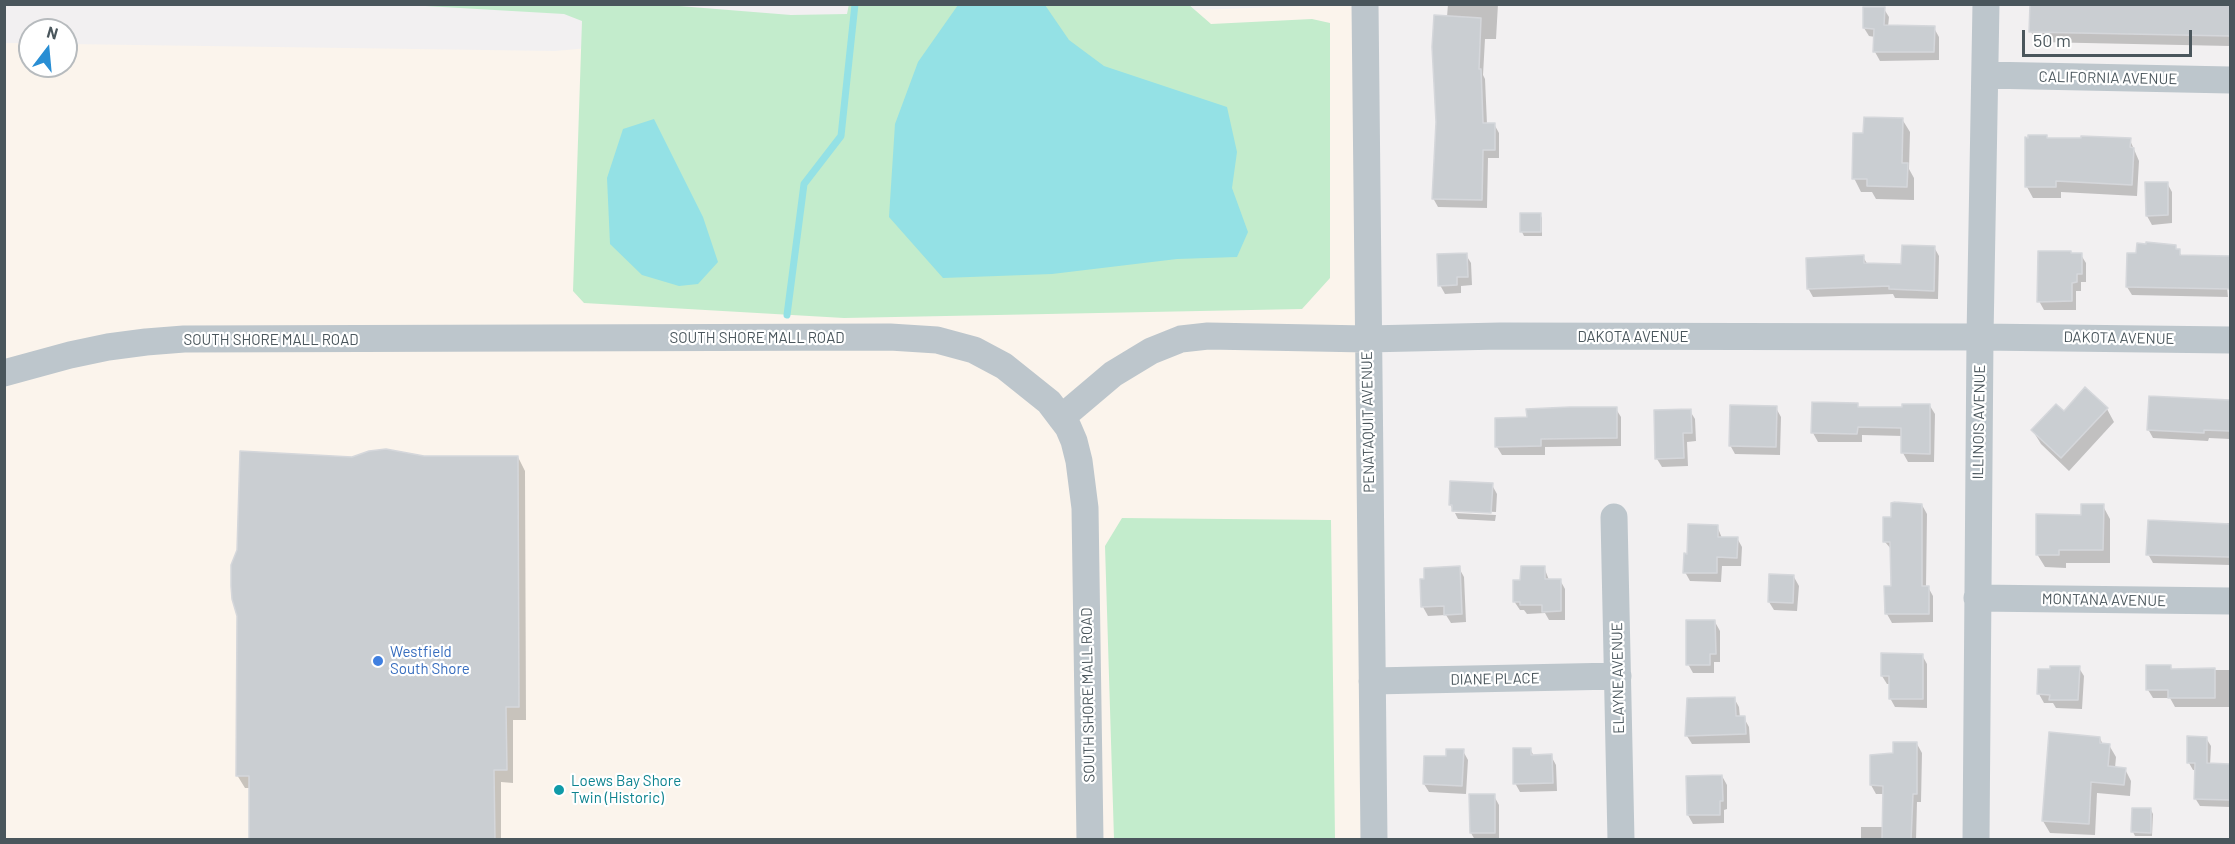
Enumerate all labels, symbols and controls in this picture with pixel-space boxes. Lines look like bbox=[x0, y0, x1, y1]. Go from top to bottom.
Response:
north arrow bbox=[18, 18, 78, 78]
scale bar bbox=[2025, 18, 2194, 56]
text: N bbox=[45, 22, 60, 43]
text: 50 m bbox=[2033, 29, 2071, 51]
street label: CALIFORNIA AVENUE bbox=[2038, 68, 2178, 88]
street label: DAKOTA AVENUE bbox=[1577, 328, 1689, 346]
street label: DAKOTA AVENUE bbox=[2063, 328, 2175, 348]
street label: SOUTH SHORE MALL ROAD bbox=[669, 329, 845, 347]
street label: SOUTH SHORE MALL ROAD bbox=[183, 331, 359, 349]
street label: PENATAQUIT AVENUE bbox=[1358, 351, 1378, 493]
street label: ILLINOIS AVENUE bbox=[1969, 364, 1989, 480]
street label: MONTANA AVENUE bbox=[2042, 590, 2166, 610]
street label: SOUTH SHORE MALL ROAD bbox=[1077, 607, 1099, 783]
street label: ELAYNE AVENUE bbox=[1608, 622, 1628, 734]
place label: Westfield South Shore bbox=[390, 643, 470, 678]
marker: Westfield South Shore bbox=[371, 654, 385, 668]
street label: DIANE PLACE bbox=[1450, 669, 1540, 689]
place label: Loews Bay Shore Twin (Historic) bbox=[571, 772, 681, 807]
marker: Loews Bay Shore Twin (Historic) bbox=[552, 783, 566, 797]

